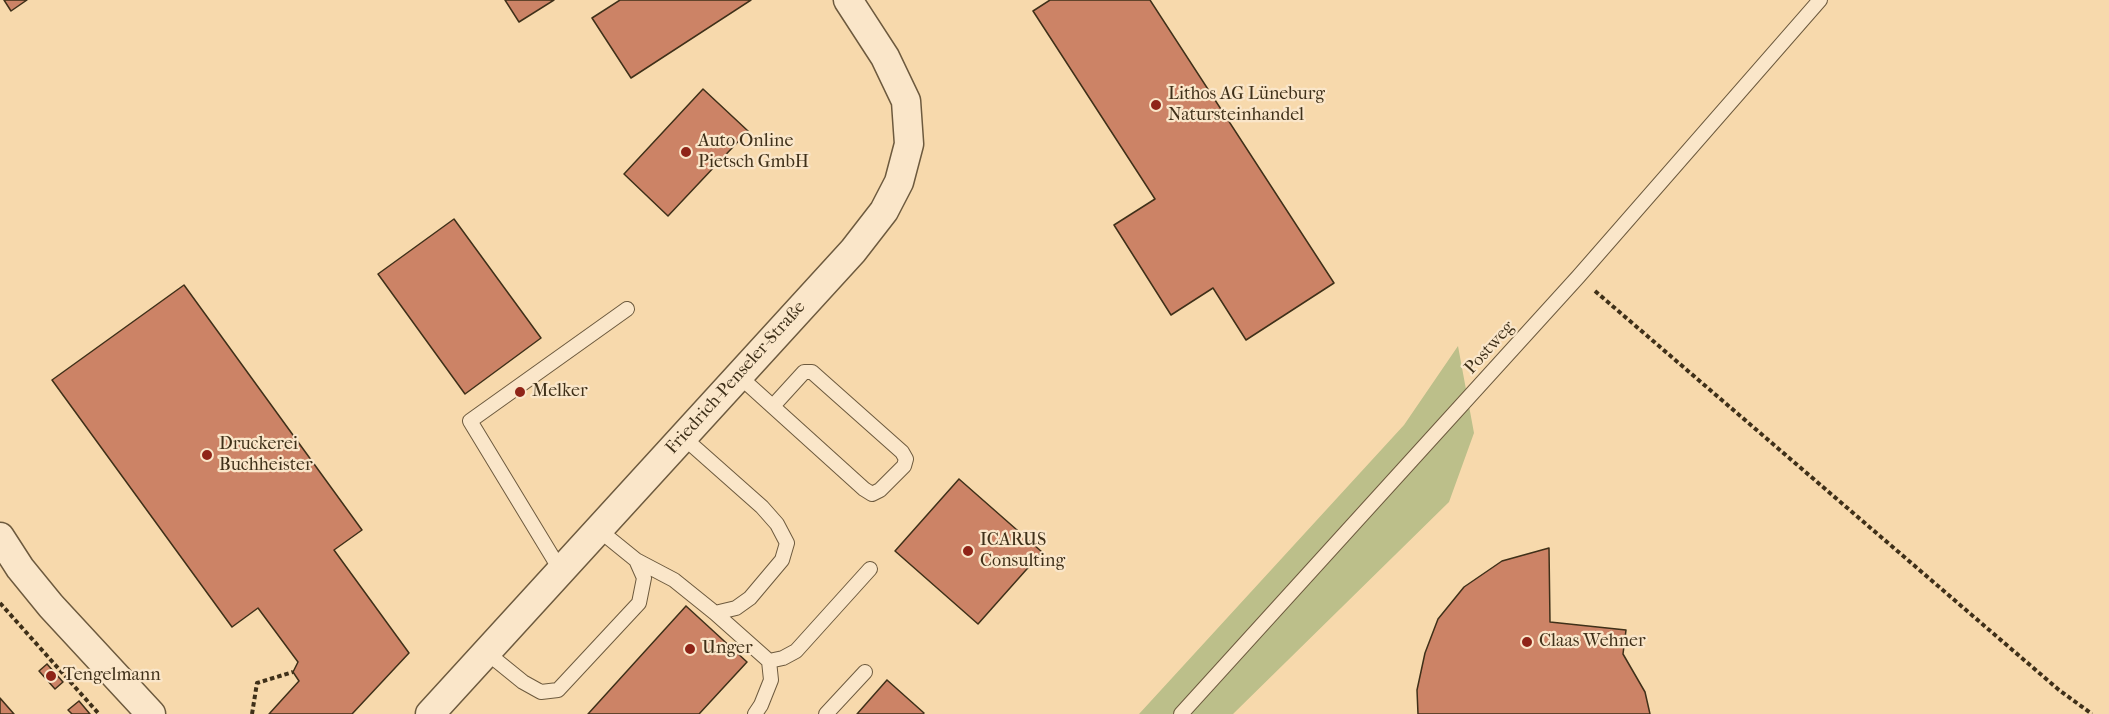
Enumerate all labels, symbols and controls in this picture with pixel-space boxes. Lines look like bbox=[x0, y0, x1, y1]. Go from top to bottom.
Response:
place label: Lithos AG Lüneburg Natursteinhandel bbox=[1168, 84, 1325, 127]
marker: Lithos AG Lüneburg Natursteinhandel bbox=[1149, 98, 1163, 112]
place label: Auto Online Pietsch GmbH bbox=[698, 131, 809, 174]
marker: Auto Online Pietsch GmbH bbox=[679, 145, 693, 159]
street label: Friedrich-Penseler-Straße bbox=[662, 297, 810, 459]
street label: Postweg bbox=[1460, 317, 1520, 379]
place label: Melker bbox=[532, 381, 588, 403]
marker: Melker bbox=[513, 385, 527, 399]
place label: Druckerei Buchheister bbox=[219, 434, 313, 476]
marker: Druckerei Buchheister bbox=[200, 448, 214, 462]
place label: ICARUS Consulting bbox=[980, 530, 1065, 572]
marker: ICARUS Consulting bbox=[961, 544, 975, 558]
place label: Claas Wehner bbox=[1539, 631, 1646, 653]
marker: Claas Wehner bbox=[1520, 635, 1534, 649]
place label: Unger bbox=[702, 638, 753, 660]
marker: Unger bbox=[683, 642, 697, 656]
place label: Tengelmann bbox=[63, 665, 161, 687]
marker: Tengelmann bbox=[44, 669, 58, 683]

